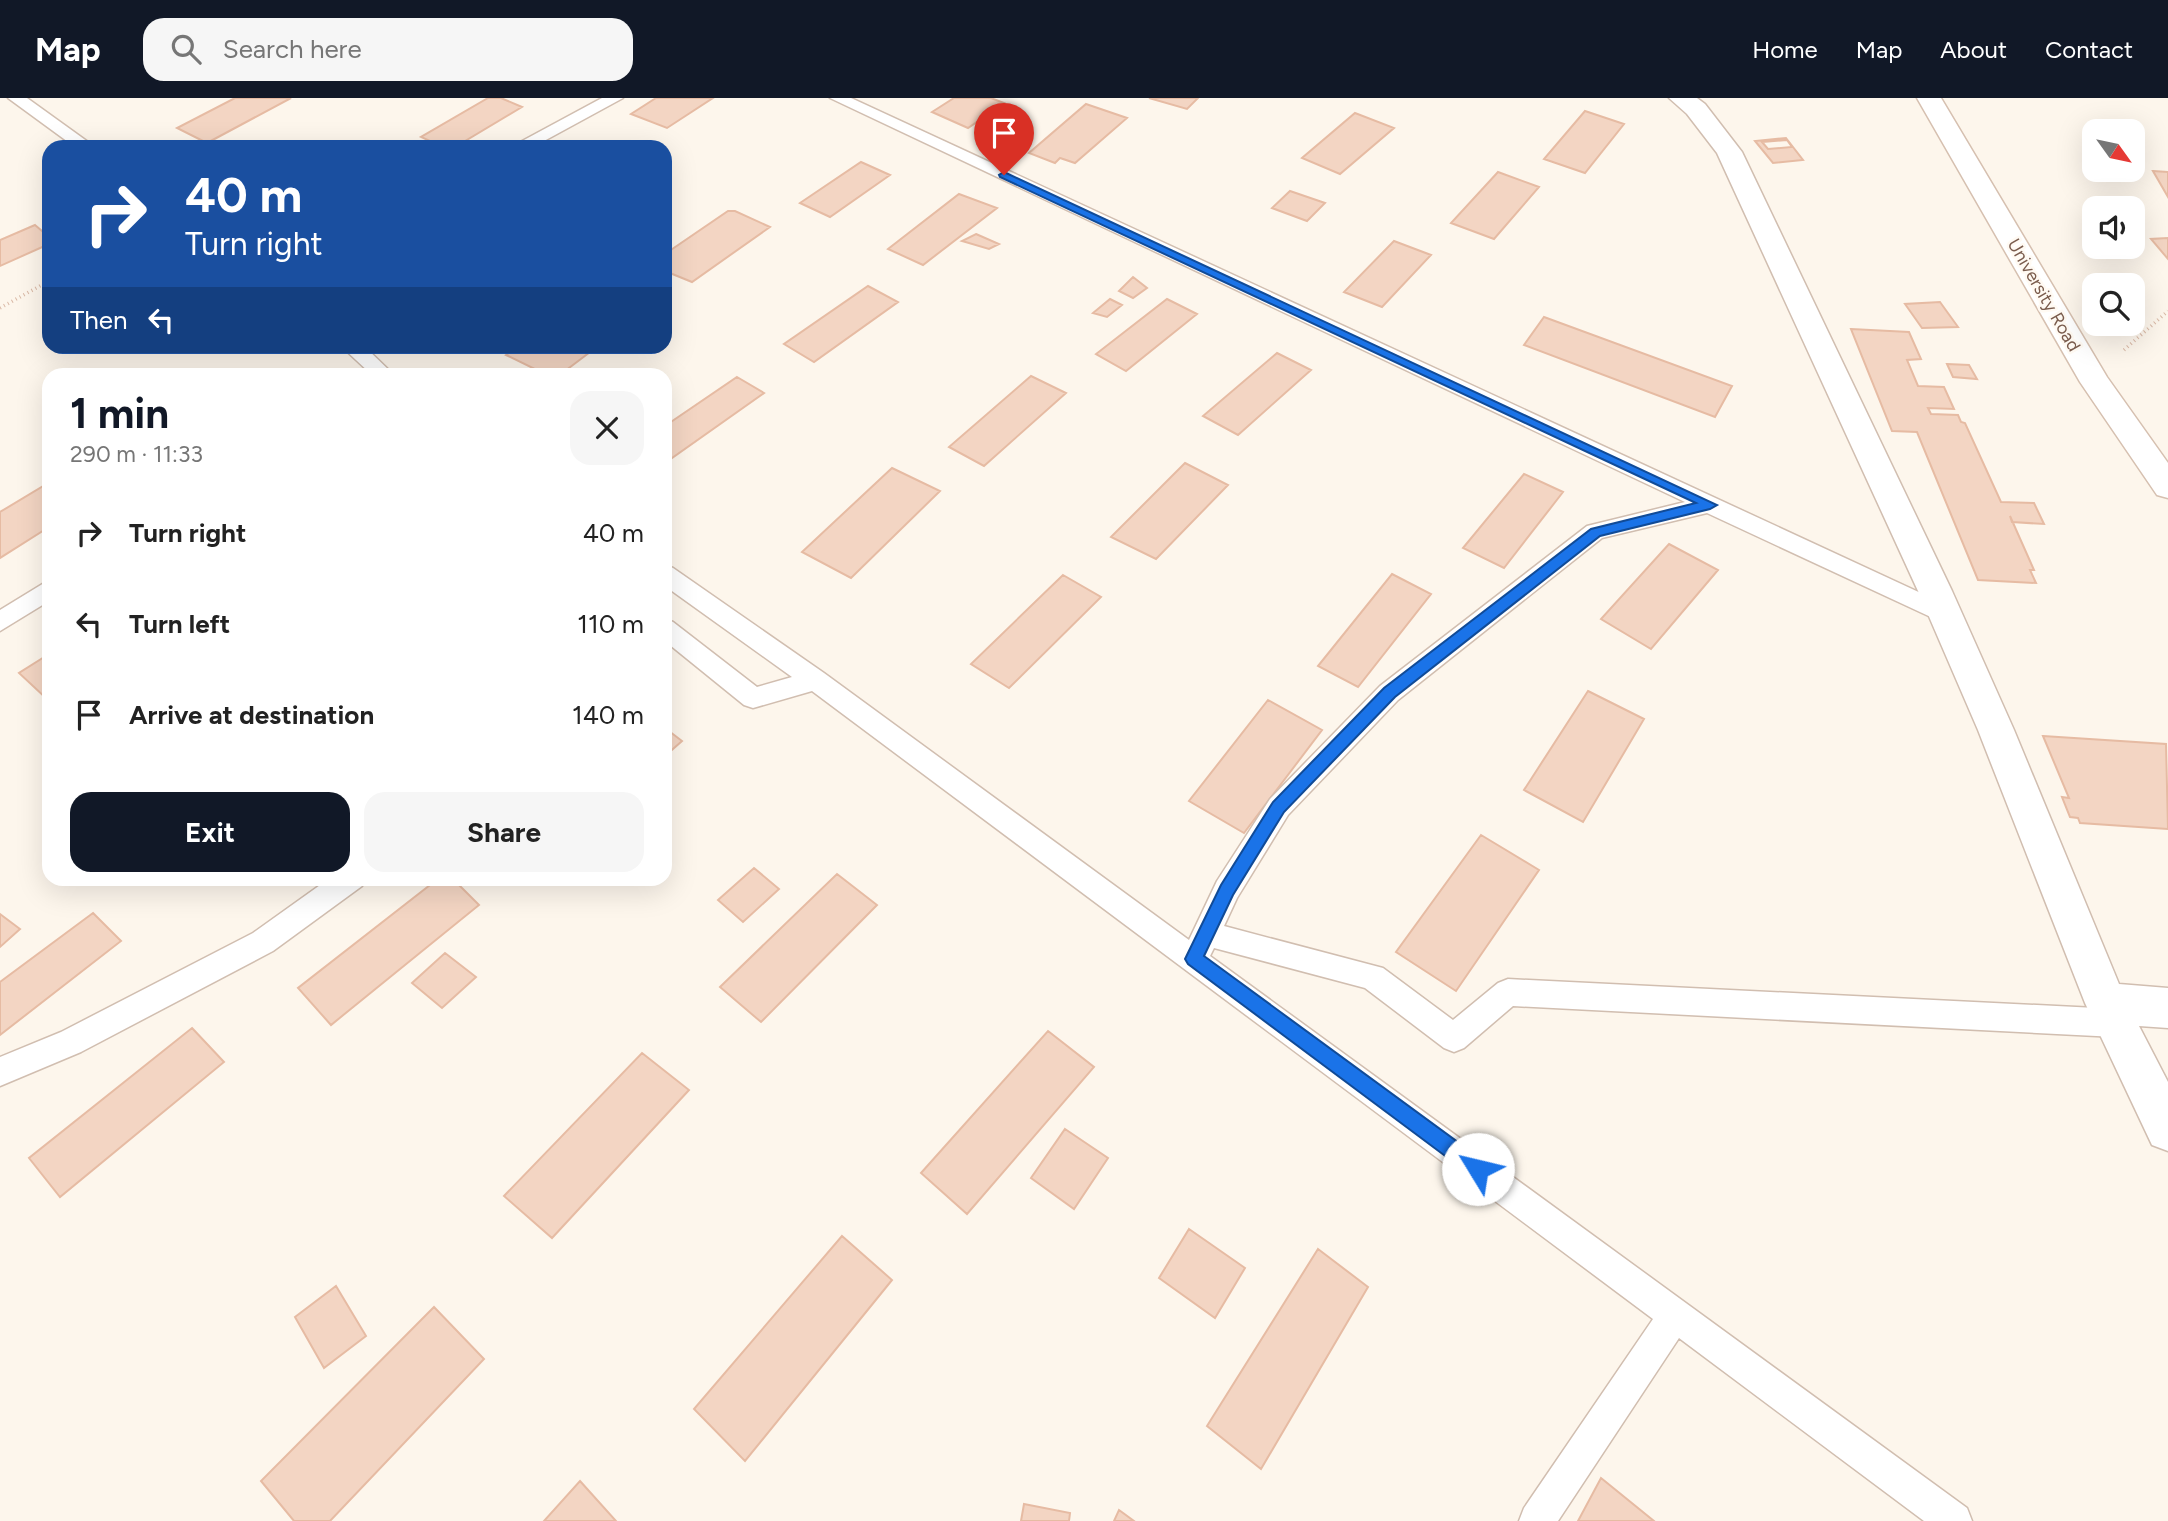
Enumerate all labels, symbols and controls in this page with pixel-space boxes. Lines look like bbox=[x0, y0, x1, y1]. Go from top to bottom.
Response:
search box bbox=[143, 18, 633, 81]
text: Map bbox=[35, 30, 101, 69]
icon: search bbox=[167, 30, 205, 68]
text: Search here bbox=[223, 33, 362, 65]
text: Home bbox=[1752, 35, 1818, 64]
text: Map bbox=[1856, 35, 1902, 64]
text: About bbox=[1940, 35, 2007, 64]
text: Contact bbox=[2045, 35, 2133, 64]
pin bbox=[974, 103, 1034, 175]
icon: arrive bbox=[985, 114, 1023, 152]
north arrow bbox=[2082, 119, 2146, 182]
map controls bbox=[2082, 119, 2145, 336]
text: 40 m bbox=[185, 165, 302, 224]
icon: right bbox=[70, 168, 161, 259]
button: sound bbox=[2082, 196, 2145, 259]
text: Turn right bbox=[185, 225, 323, 263]
street label: University Road bbox=[2003, 235, 2085, 355]
button: search bbox=[2082, 273, 2145, 336]
icon: left bbox=[142, 301, 180, 339]
text: Then bbox=[70, 304, 128, 336]
text: 1 min bbox=[70, 388, 169, 439]
button: close bbox=[570, 391, 644, 465]
text: 290 m · 11:33 bbox=[70, 440, 203, 468]
icon: right bbox=[70, 514, 108, 552]
text: Turn right bbox=[129, 517, 246, 549]
text: 40 m bbox=[583, 517, 644, 549]
icon: left bbox=[70, 605, 108, 643]
text: Turn left bbox=[129, 608, 230, 640]
text: 110 m bbox=[577, 608, 644, 640]
icon: arrive bbox=[70, 696, 108, 734]
text: Arrive at destination bbox=[129, 699, 374, 731]
text: 140 m bbox=[572, 699, 644, 731]
button: Exit bbox=[70, 792, 350, 872]
button: Share bbox=[364, 792, 644, 872]
position arrow bbox=[1441, 1132, 1515, 1206]

